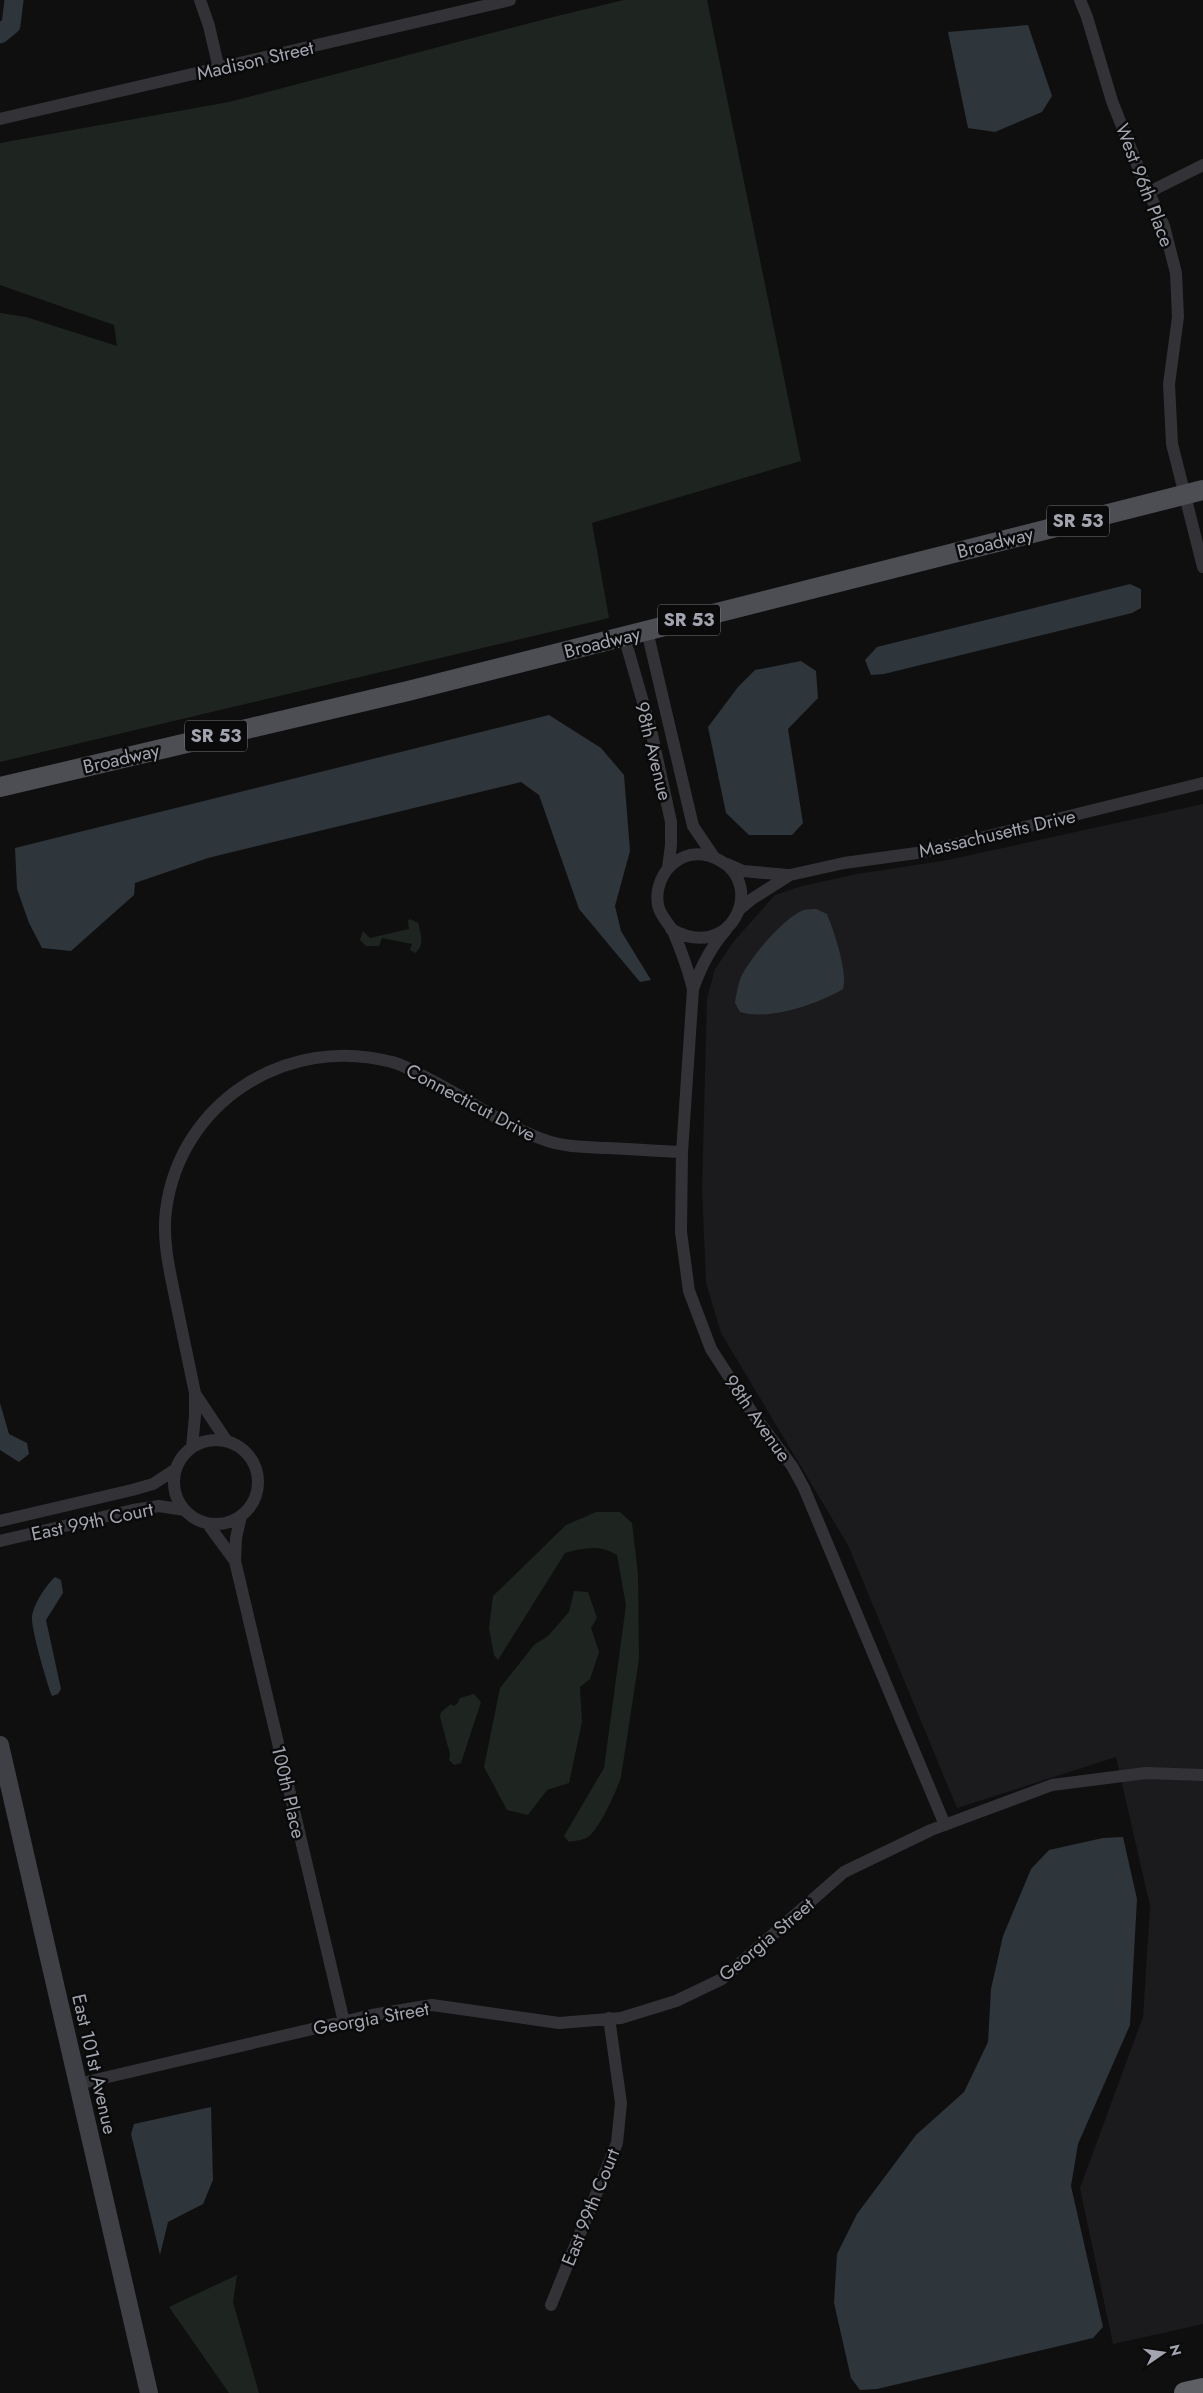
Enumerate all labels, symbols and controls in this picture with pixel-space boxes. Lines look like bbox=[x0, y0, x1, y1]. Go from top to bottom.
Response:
street label: Madison Street bbox=[194, 34, 317, 87]
street label: West 96th Place bbox=[1109, 120, 1180, 251]
road number: SR 53 bbox=[1047, 506, 1109, 536]
street label: Broadway bbox=[954, 520, 1037, 565]
road number: SR 53 bbox=[658, 604, 720, 636]
street label: Broadway bbox=[561, 620, 644, 665]
street label: 98th Avenue bbox=[628, 699, 679, 803]
road number: SR 53 bbox=[185, 720, 247, 751]
street label: Broadway bbox=[80, 736, 163, 780]
street label: Massachusetts Drive bbox=[916, 802, 1078, 865]
street label: Connecticut Drive bbox=[401, 1057, 541, 1148]
street label: 98th Avenue bbox=[718, 1369, 798, 1467]
street label: East 99th Court bbox=[29, 1495, 156, 1548]
street label: 100th Place bbox=[265, 1743, 312, 1841]
street label: Georgia Street bbox=[713, 1891, 820, 1987]
street label: East 101st Avenue bbox=[65, 1991, 124, 2137]
street label: Georgia Street bbox=[311, 1995, 432, 2042]
street label: East 99th Court bbox=[555, 2144, 626, 2270]
north arrow bbox=[1138, 2328, 1188, 2378]
text: N bbox=[1165, 2342, 1187, 2358]

